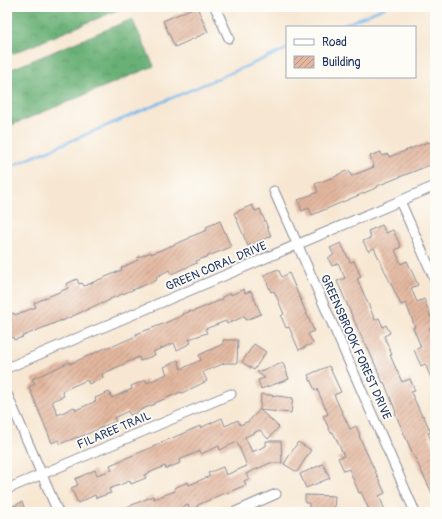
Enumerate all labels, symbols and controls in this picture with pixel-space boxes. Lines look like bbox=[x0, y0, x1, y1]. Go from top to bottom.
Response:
legend bbox=[286, 26, 416, 78]
text: Road bbox=[322, 35, 347, 50]
text: Building bbox=[322, 55, 361, 70]
street label: GREEN CORAL DRIVE bbox=[163, 238, 269, 295]
street label: GREENSBROOK FOREST DRIVE bbox=[317, 272, 394, 422]
street label: FILAREE TRAIL bbox=[75, 408, 154, 453]

